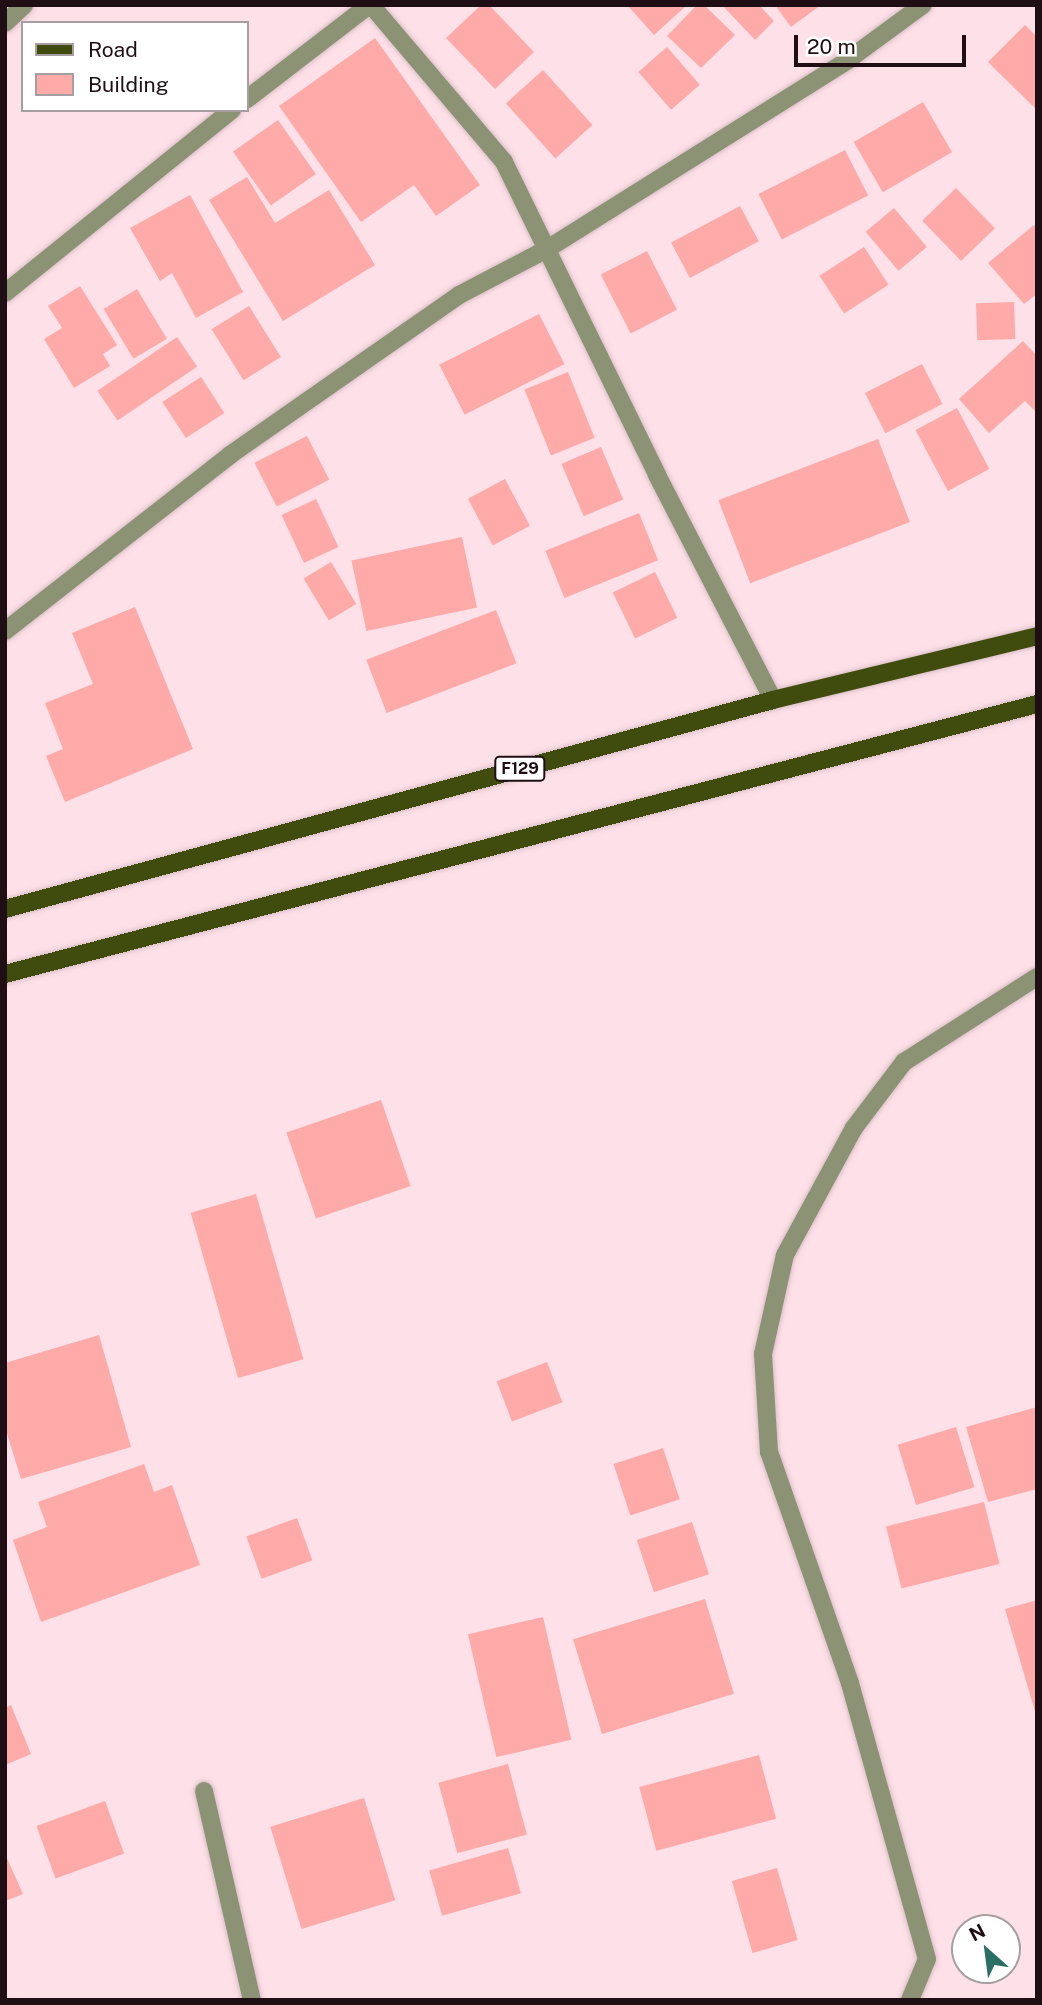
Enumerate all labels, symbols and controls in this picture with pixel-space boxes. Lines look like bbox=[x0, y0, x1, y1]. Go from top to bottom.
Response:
legend bbox=[21, 21, 248, 112]
scale bar bbox=[797, 21, 968, 65]
text: 20 m bbox=[807, 34, 856, 59]
text: Road bbox=[88, 37, 138, 62]
text: Building bbox=[88, 72, 169, 97]
road number: F129 bbox=[494, 756, 546, 782]
north arrow bbox=[951, 1914, 1021, 1984]
text: N bbox=[965, 1919, 989, 1945]

